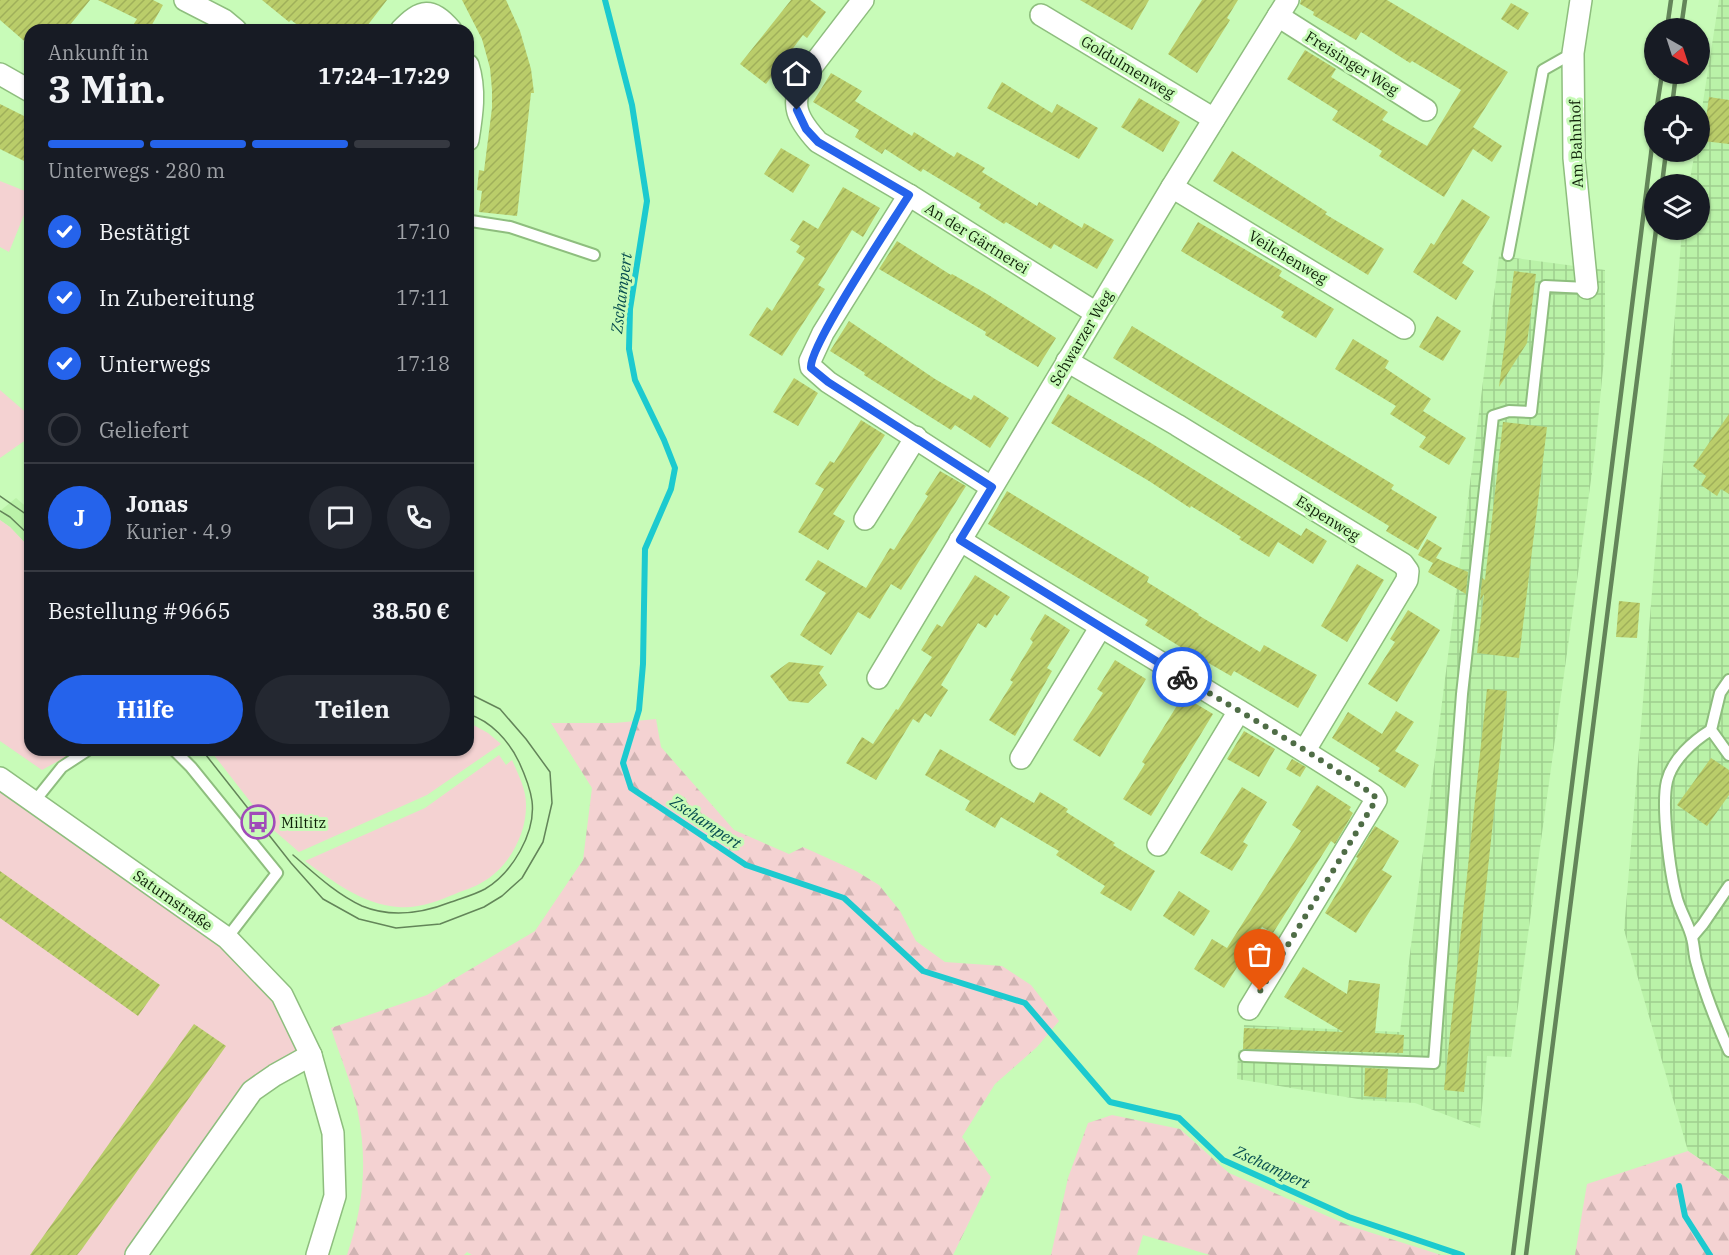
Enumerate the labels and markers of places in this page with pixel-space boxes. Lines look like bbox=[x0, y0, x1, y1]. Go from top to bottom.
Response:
pin bbox=[771, 48, 822, 110]
bus stop icon: Miltitz bbox=[240, 804, 276, 840]
place label: Miltitz bbox=[281, 813, 326, 832]
pin bbox=[1234, 929, 1285, 991]

